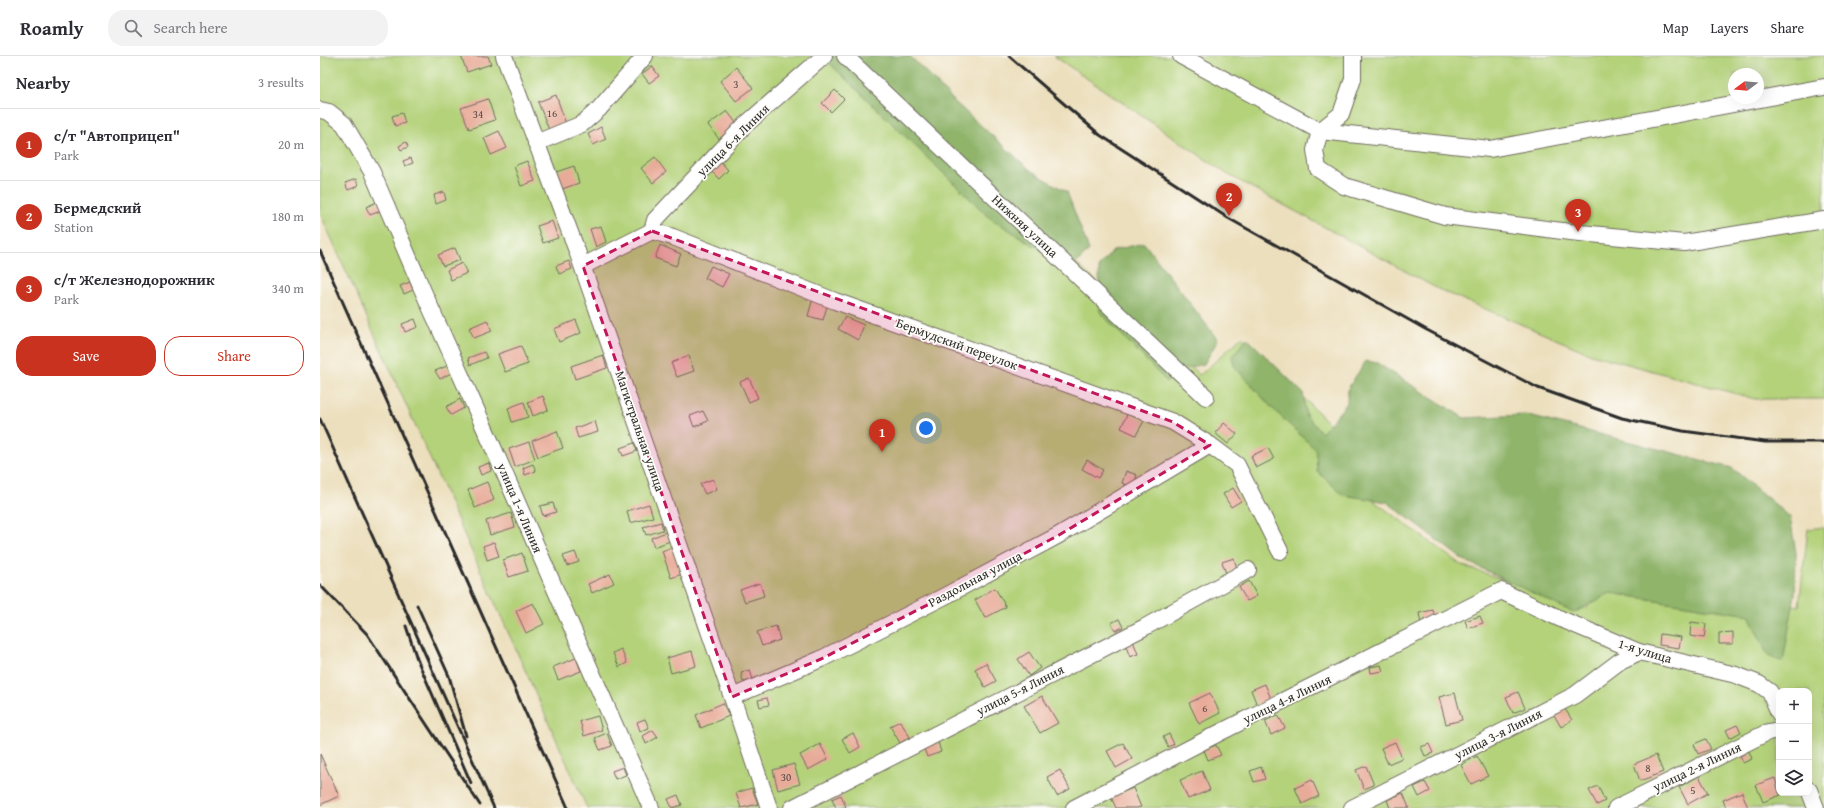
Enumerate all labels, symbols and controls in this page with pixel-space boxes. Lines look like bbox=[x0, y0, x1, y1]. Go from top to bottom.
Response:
search box bbox=[108, 10, 388, 46]
text: Roamly bbox=[20, 14, 84, 42]
icon: search bbox=[122, 17, 144, 39]
text: Search here bbox=[154, 17, 228, 38]
text: Map bbox=[1663, 18, 1689, 38]
text: Layers bbox=[1711, 18, 1749, 38]
text: Share bbox=[1771, 18, 1804, 38]
north arrow bbox=[1728, 68, 1764, 104]
text: Nearby bbox=[16, 70, 70, 95]
text: 3 results bbox=[258, 73, 304, 92]
house number: 3 bbox=[733, 76, 739, 92]
street label: улица 6-я Линия bbox=[692, 99, 774, 181]
house number: 16 bbox=[547, 105, 557, 121]
house number: 34 bbox=[473, 106, 483, 122]
text: с/т "Автоприцеп" bbox=[54, 125, 180, 146]
text: 1 bbox=[26, 135, 32, 154]
text: 20 m bbox=[278, 135, 304, 154]
text: Park bbox=[54, 146, 79, 165]
pin: 2 bbox=[1216, 183, 1242, 216]
street label: Нижняя улица bbox=[988, 190, 1063, 262]
text: Бермедский bbox=[54, 197, 141, 218]
pin: 3 bbox=[1565, 199, 1591, 232]
text: 2 bbox=[26, 207, 32, 226]
text: 180 m bbox=[272, 207, 304, 226]
text: Station bbox=[54, 218, 93, 237]
text: с/т Железнодорожник bbox=[54, 269, 215, 290]
text: 3 bbox=[26, 279, 32, 298]
text: 340 m bbox=[272, 279, 304, 298]
text: Park bbox=[54, 290, 79, 309]
street label: Бермудский переулок bbox=[894, 313, 1021, 375]
button: Save bbox=[16, 336, 156, 376]
button: Share bbox=[164, 336, 304, 376]
street label: Магистральная улица bbox=[610, 368, 670, 495]
your location bbox=[916, 418, 936, 438]
pin: 1 bbox=[869, 419, 895, 452]
street label: улица 1-я Линия bbox=[492, 459, 548, 556]
street label: Раздольная улица bbox=[925, 546, 1026, 612]
street label: 1-я улица bbox=[1616, 634, 1675, 668]
street label: улица 5-я Линия bbox=[972, 660, 1067, 721]
street label: улица 4-я Линия bbox=[1239, 669, 1335, 729]
map controls bbox=[1776, 688, 1812, 796]
button: + bbox=[1776, 688, 1812, 724]
house number: 6 bbox=[1202, 700, 1208, 716]
street label: улица 3-я Линия bbox=[1450, 704, 1545, 765]
button: − bbox=[1776, 724, 1812, 760]
street label: улица 2-я Линия bbox=[1649, 737, 1745, 797]
house number: 8 bbox=[1645, 760, 1651, 776]
button: layers bbox=[1776, 760, 1812, 796]
house number: 30 bbox=[781, 769, 791, 785]
house number: 5 bbox=[1690, 782, 1696, 798]

